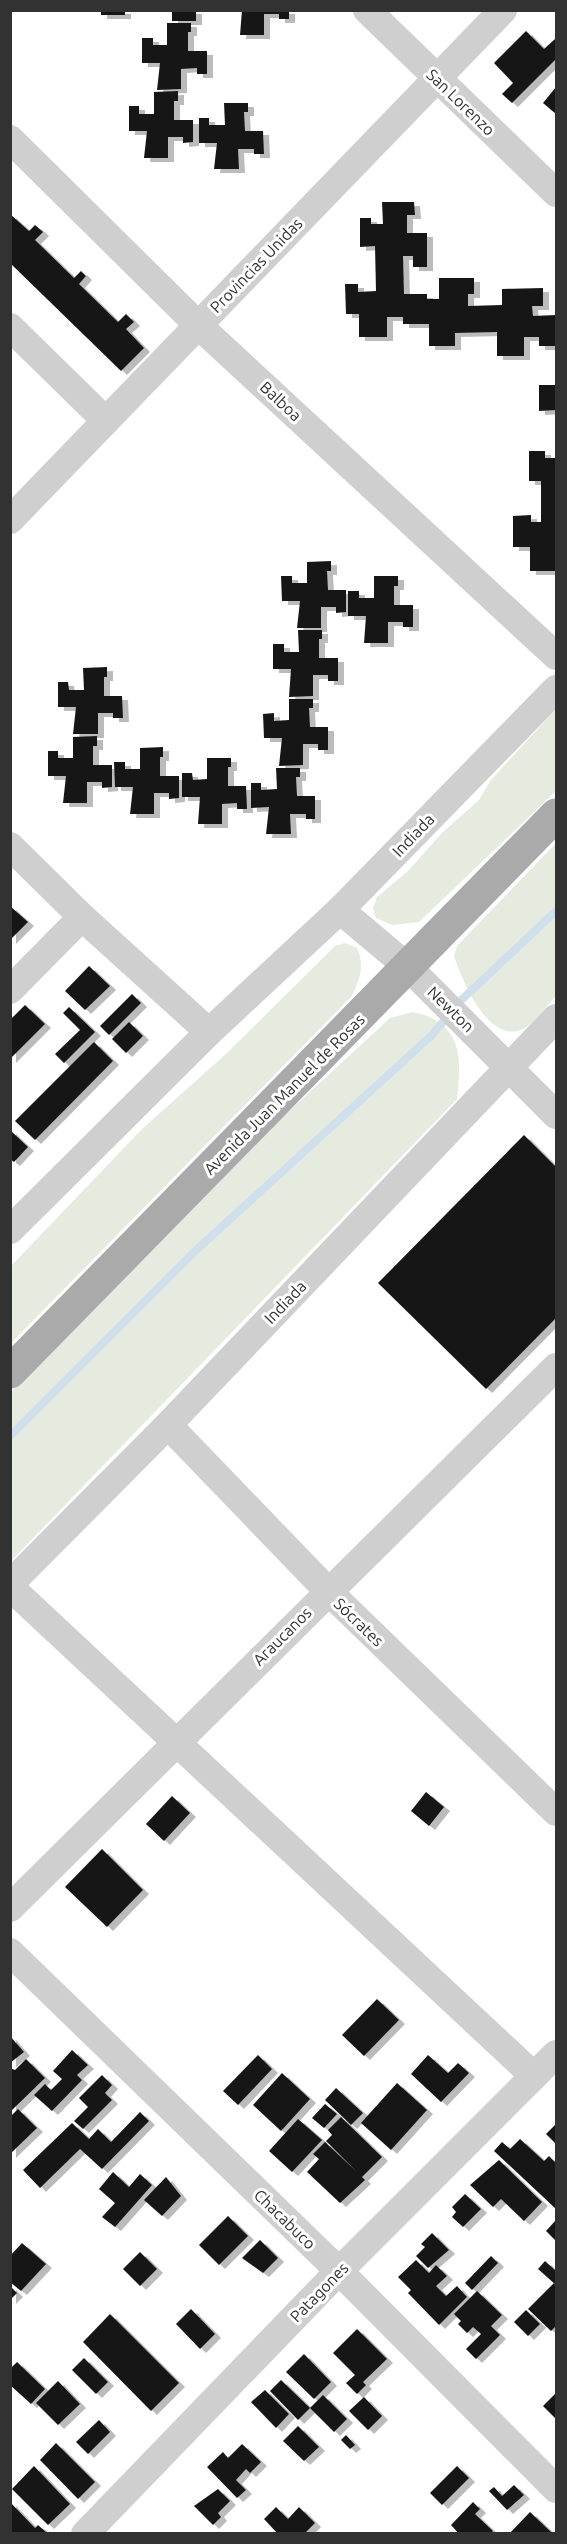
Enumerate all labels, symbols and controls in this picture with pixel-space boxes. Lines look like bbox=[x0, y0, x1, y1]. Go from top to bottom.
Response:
street label: San Lorenzo bbox=[423, 65, 499, 139]
street label: Provincias Unidas bbox=[206, 214, 306, 316]
street label: Balboa bbox=[257, 378, 305, 424]
street label: Indiada bbox=[388, 810, 438, 860]
street label: Newton bbox=[424, 983, 478, 1035]
street label: Avenida Juan Manuel de Rosas bbox=[200, 1010, 368, 1178]
street label: Indiada bbox=[260, 1277, 310, 1327]
street label: Sócrates bbox=[331, 1594, 387, 1650]
street label: Araucanos bbox=[249, 1603, 315, 1669]
street label: Chacabuco bbox=[251, 2185, 319, 2253]
street label: Patagones bbox=[286, 2259, 352, 2325]

